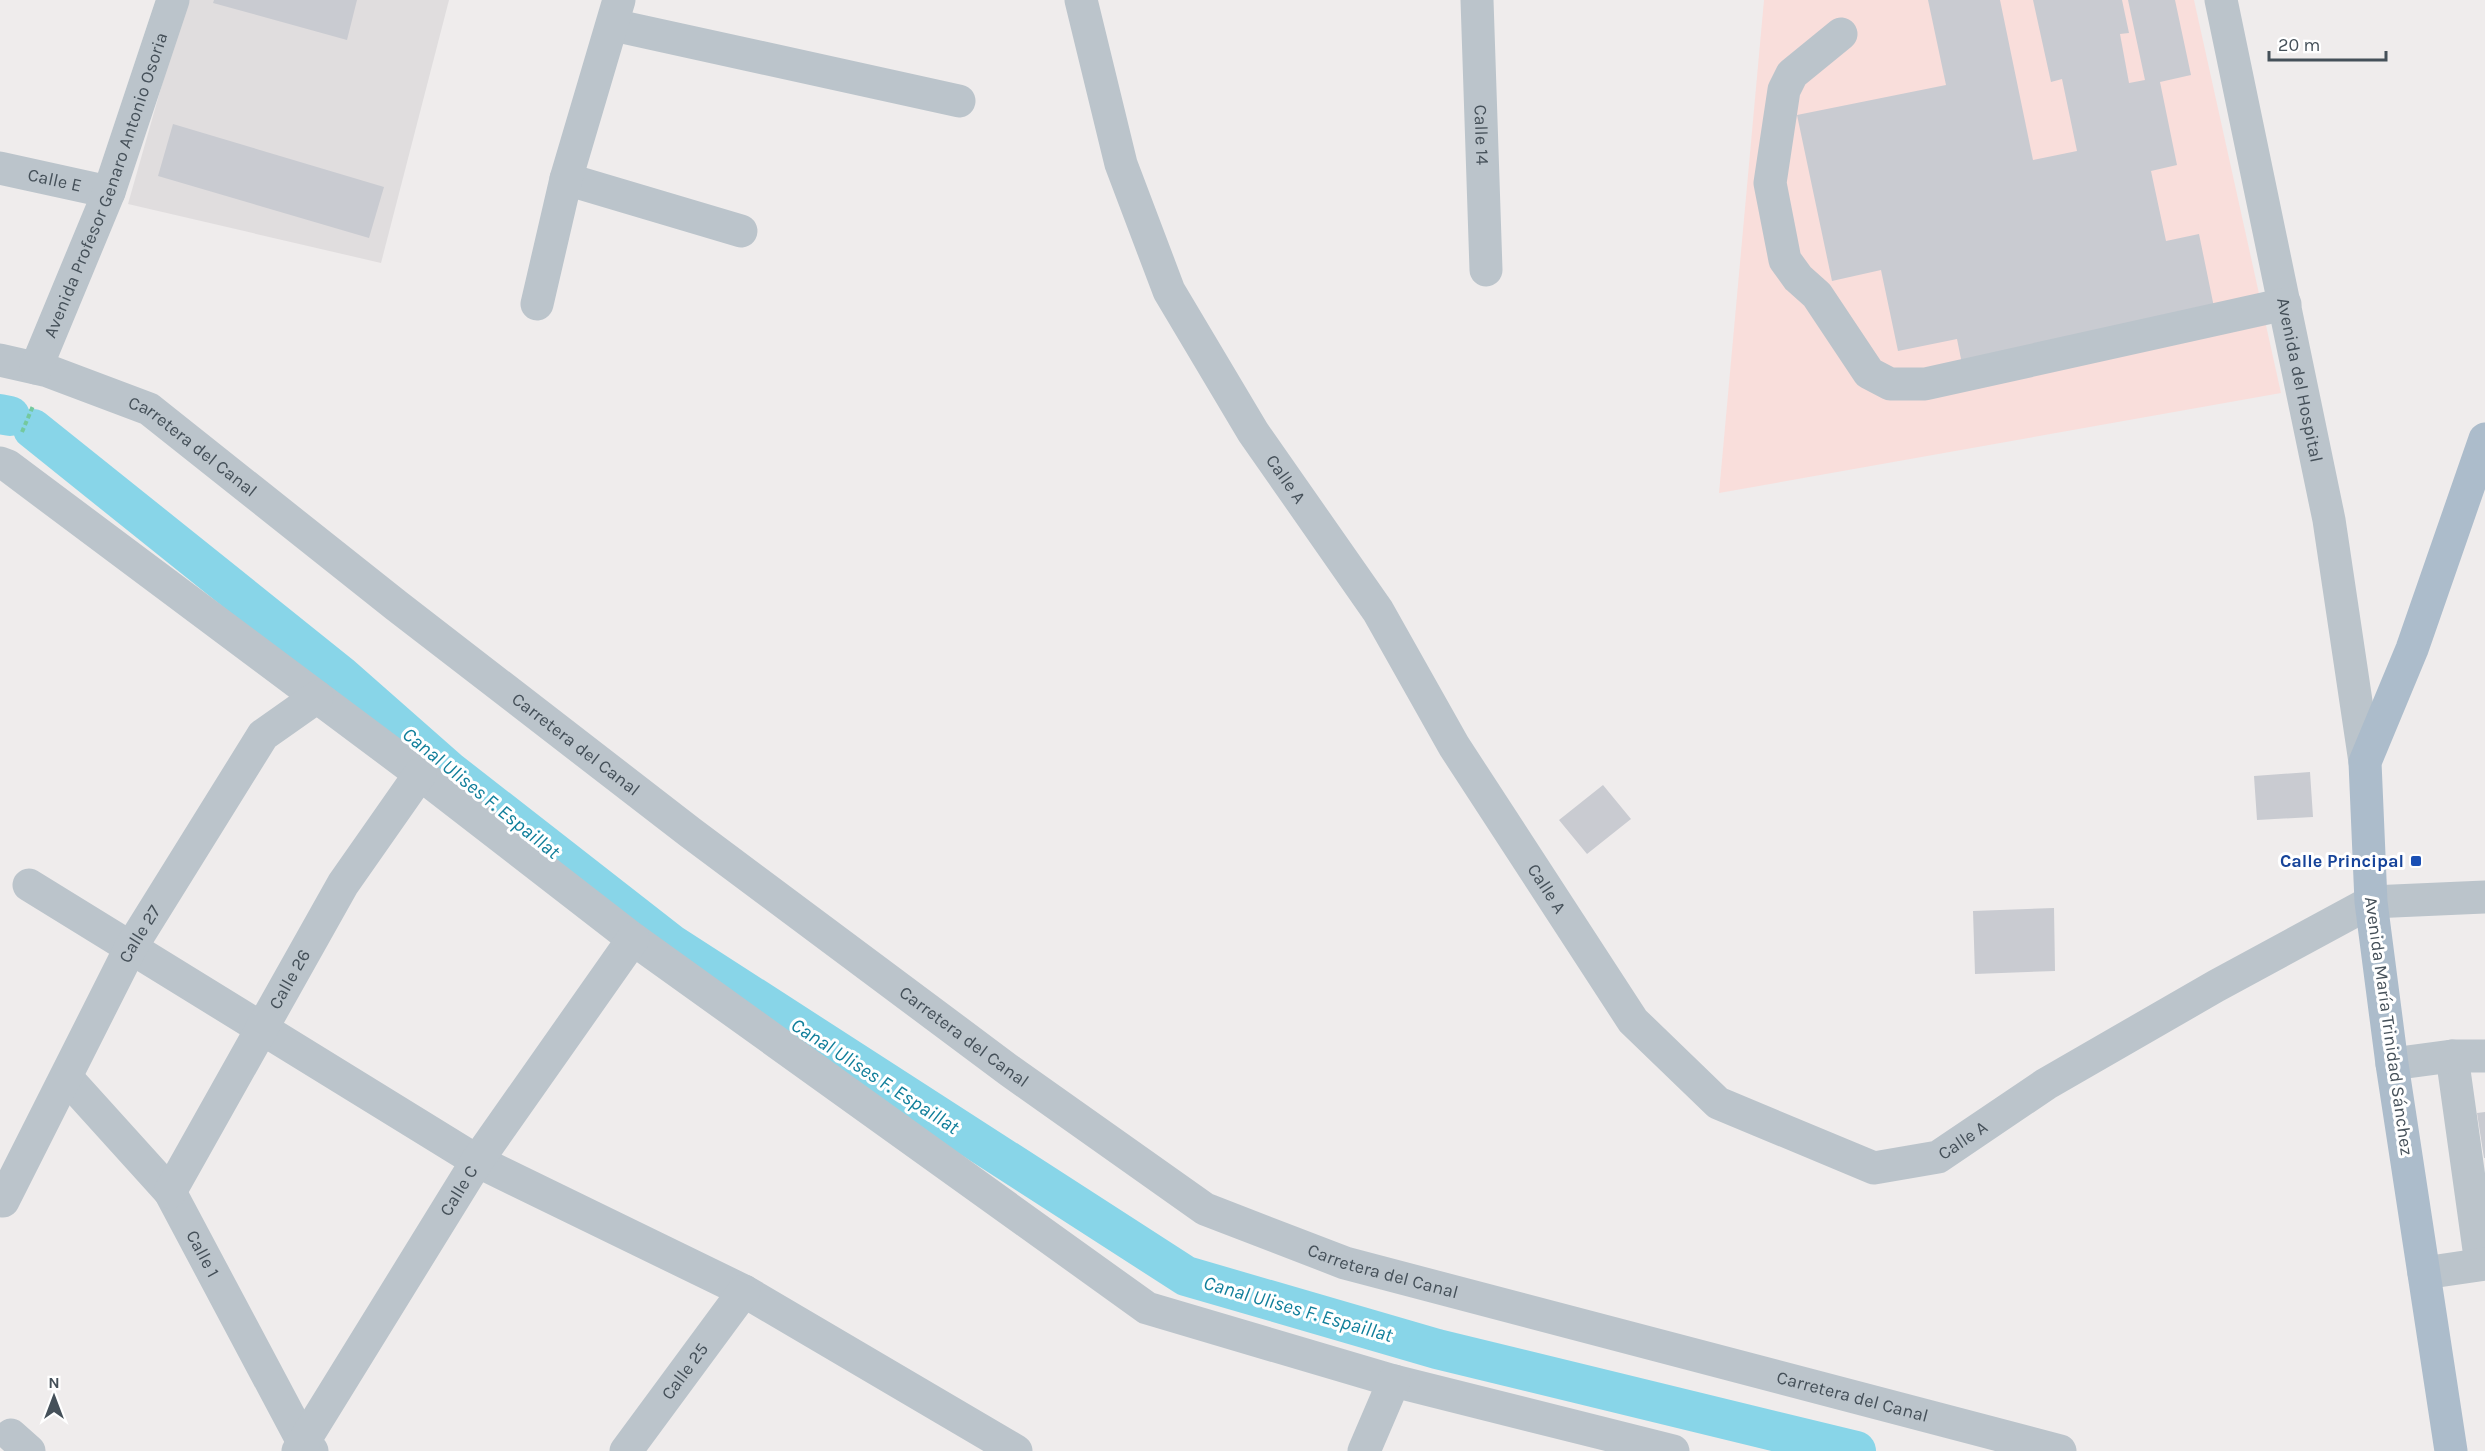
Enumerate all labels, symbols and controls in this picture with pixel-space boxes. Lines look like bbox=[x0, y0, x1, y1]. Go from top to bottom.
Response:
scale bar bbox=[2269, 24, 2386, 62]
street label: Avenida Profesor Genaro Antonio Osoria bbox=[39, 29, 172, 341]
text: 20 m bbox=[2278, 34, 2320, 56]
street label: Calle 14 bbox=[1469, 104, 1494, 166]
street label: Calle E bbox=[26, 163, 84, 197]
street label: Avenida del Hospital bbox=[2272, 296, 2328, 464]
street label: Carretera del Canal bbox=[125, 391, 261, 502]
street label: Calle A bbox=[1261, 450, 1311, 508]
street label: Carretera del Canal bbox=[507, 688, 644, 801]
water label: Canal Ulises F. Espaillat bbox=[398, 723, 564, 864]
place label: Calle Principal bbox=[2280, 850, 2404, 872]
marker: Calle Principal bbox=[2409, 854, 2423, 868]
street label: Calle A bbox=[1523, 859, 1571, 918]
street label: Avenida María Trinidad Sánchez bbox=[2360, 895, 2418, 1157]
street label: Calle 27 bbox=[114, 901, 166, 966]
street label: Calle 26 bbox=[264, 945, 315, 1013]
street label: Carretera del Canal bbox=[895, 981, 1033, 1092]
water label: Canal Ulises F. Espaillat bbox=[787, 1013, 964, 1139]
street label: Calle A bbox=[1934, 1116, 1992, 1165]
street label: Calle C bbox=[435, 1161, 483, 1220]
street label: Calle 1 bbox=[181, 1226, 224, 1281]
street label: Carretera del Canal bbox=[1304, 1239, 1461, 1303]
water label: Canal Ulises F. Espaillat bbox=[1201, 1271, 1395, 1347]
street label: Calle 25 bbox=[657, 1339, 713, 1404]
street label: Carretera del Canal bbox=[1774, 1366, 1931, 1427]
north arrow bbox=[24, 1367, 84, 1427]
text: N bbox=[48, 1373, 60, 1392]

